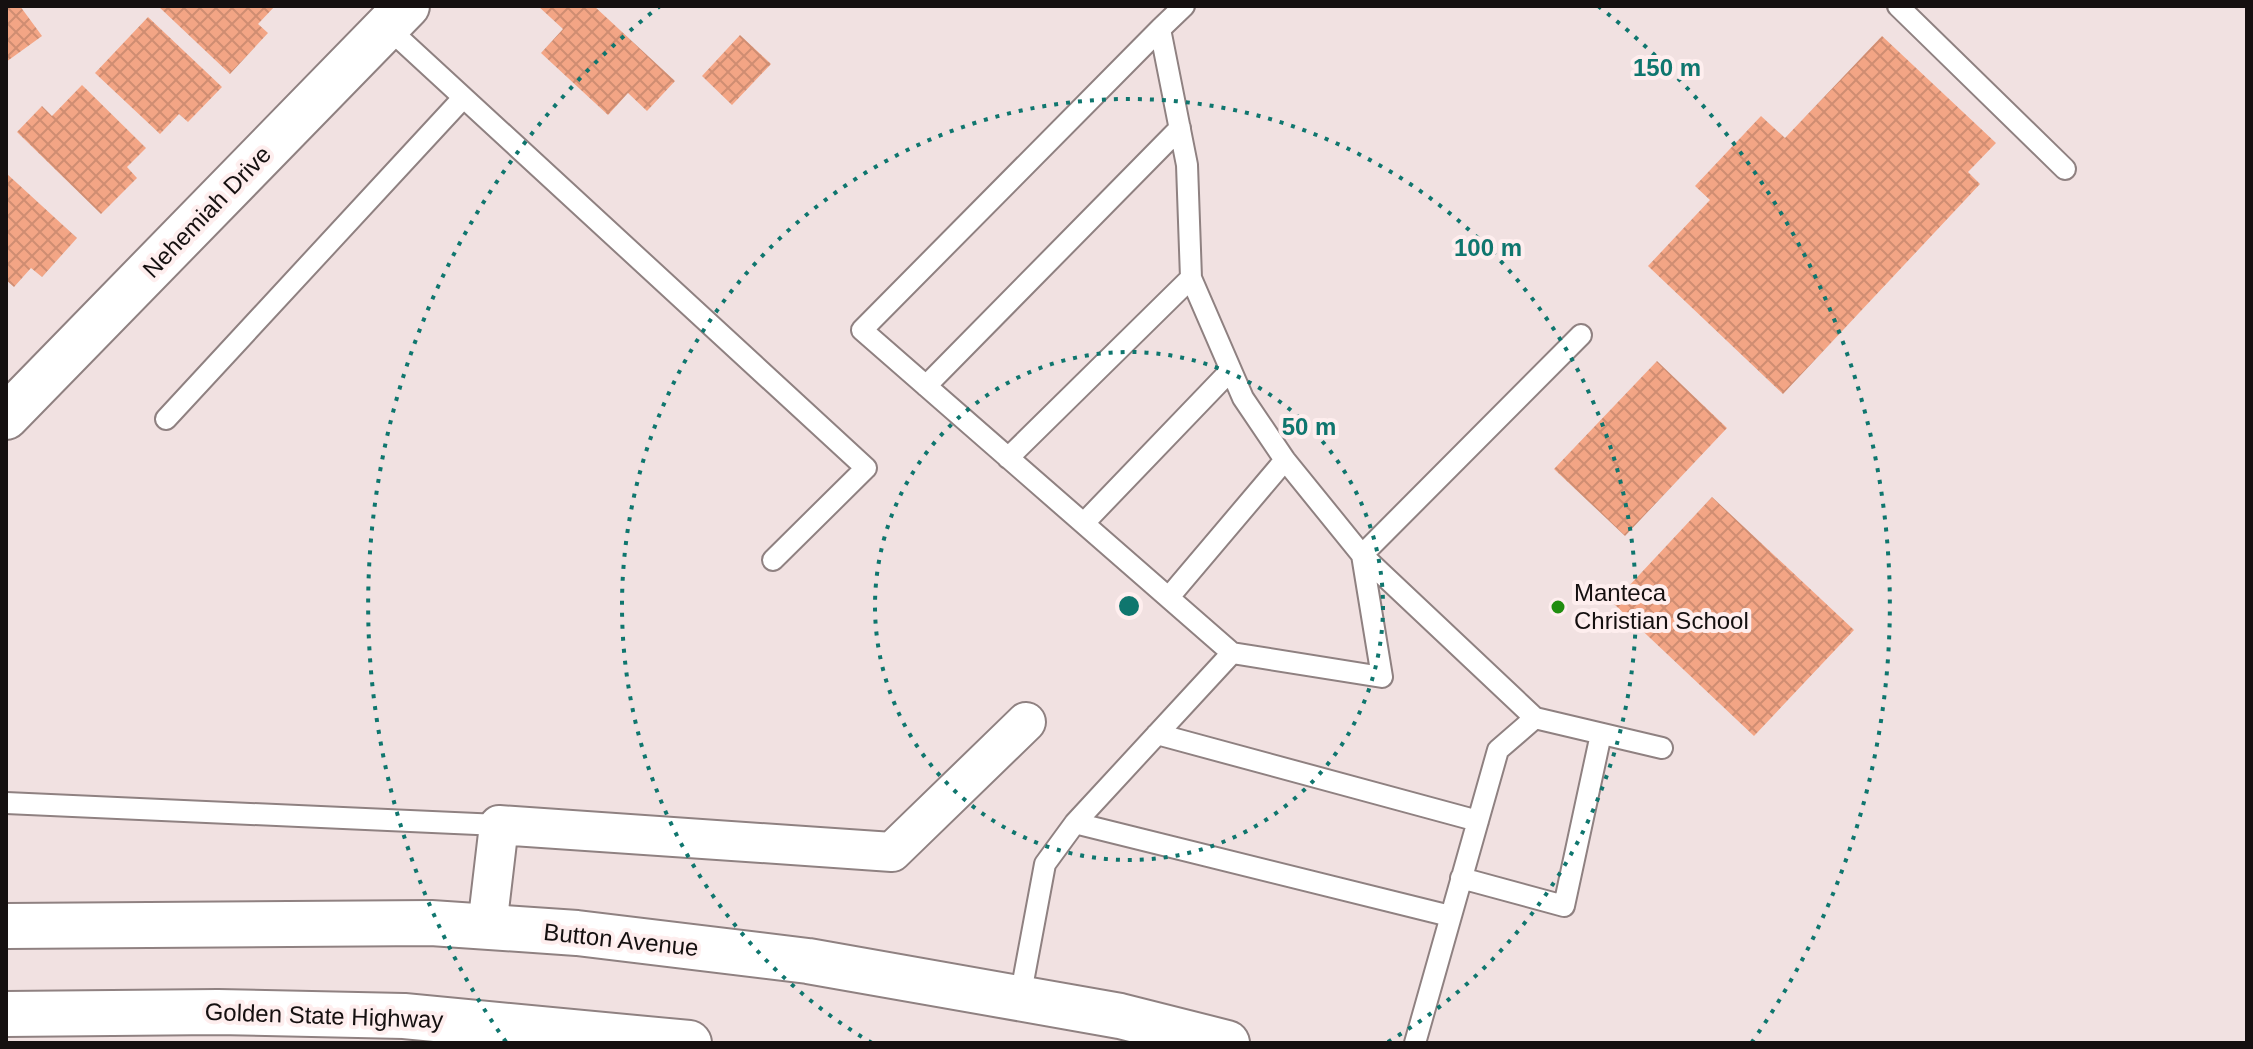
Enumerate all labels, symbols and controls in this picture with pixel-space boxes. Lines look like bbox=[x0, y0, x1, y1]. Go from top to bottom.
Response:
text: 150 m bbox=[1633, 54, 1701, 81]
street label: Nehemiah Drive bbox=[137, 140, 276, 283]
text: 100 m bbox=[1454, 234, 1522, 261]
text: 50 m bbox=[1282, 413, 1336, 440]
place label: Manteca Christian School bbox=[1574, 579, 1749, 634]
centre of rings bbox=[1115, 592, 1143, 620]
marker: Manteca Christian School bbox=[1549, 598, 1567, 616]
street label: Button Avenue bbox=[542, 918, 700, 961]
street label: Golden State Highway bbox=[204, 998, 444, 1033]

